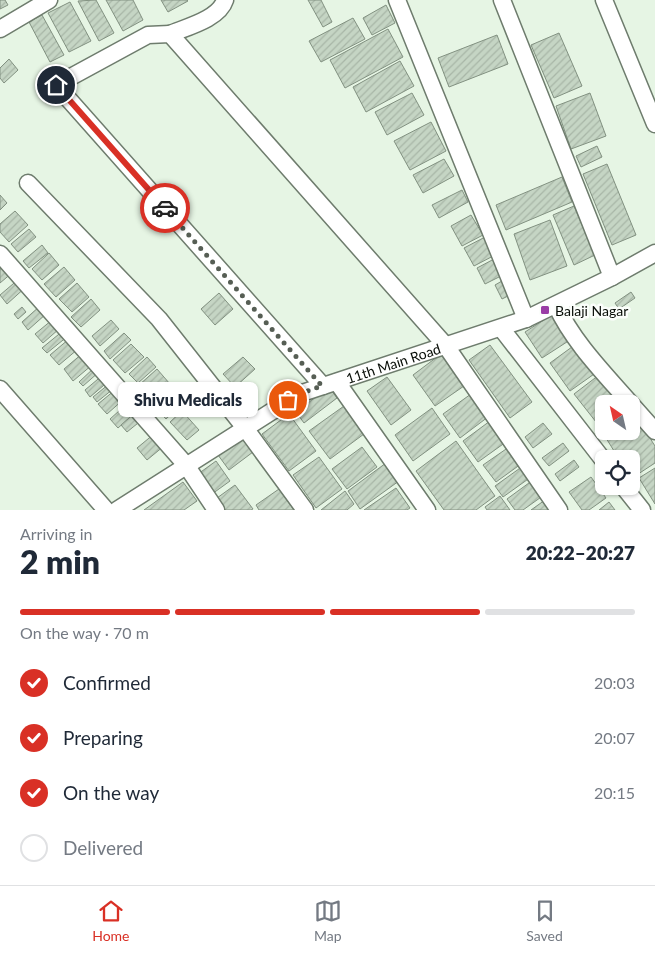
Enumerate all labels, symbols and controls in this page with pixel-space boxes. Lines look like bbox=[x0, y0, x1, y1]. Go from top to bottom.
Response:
pin bbox=[35, 64, 77, 106]
icon: home bbox=[42, 71, 70, 99]
courier bbox=[140, 183, 190, 233]
icon: car bbox=[151, 194, 179, 222]
place label: Balaji Nagar bbox=[555, 302, 628, 319]
marker: Balaji Nagar bbox=[539, 304, 551, 316]
street label: 11th Main Road bbox=[344, 339, 443, 386]
pin bbox=[267, 379, 309, 421]
callout: Shivu Medicals bbox=[118, 382, 258, 418]
icon: bag bbox=[274, 386, 302, 414]
text: Shivu Medicals bbox=[134, 390, 242, 409]
north arrow bbox=[595, 395, 640, 440]
map controls bbox=[595, 395, 640, 495]
button: locate bbox=[595, 450, 640, 495]
text: Arriving in bbox=[20, 524, 93, 543]
text: 20:22–20:27 bbox=[526, 541, 635, 564]
text: 2 min bbox=[20, 542, 100, 581]
text: On the way · 70 m bbox=[20, 623, 149, 642]
icon: check bbox=[20, 669, 48, 697]
text: Confirmed bbox=[63, 671, 151, 694]
text: 20:03 bbox=[594, 673, 635, 692]
icon: check bbox=[20, 724, 48, 752]
text: Preparing bbox=[63, 726, 143, 749]
text: 20:07 bbox=[594, 728, 635, 747]
icon: check bbox=[20, 779, 48, 807]
text: On the way bbox=[63, 781, 159, 804]
text: 20:15 bbox=[594, 783, 635, 802]
text: Delivered bbox=[63, 836, 143, 859]
tab: Home bbox=[92, 897, 130, 944]
tab: Map bbox=[314, 897, 342, 944]
tab: Saved bbox=[526, 897, 563, 944]

